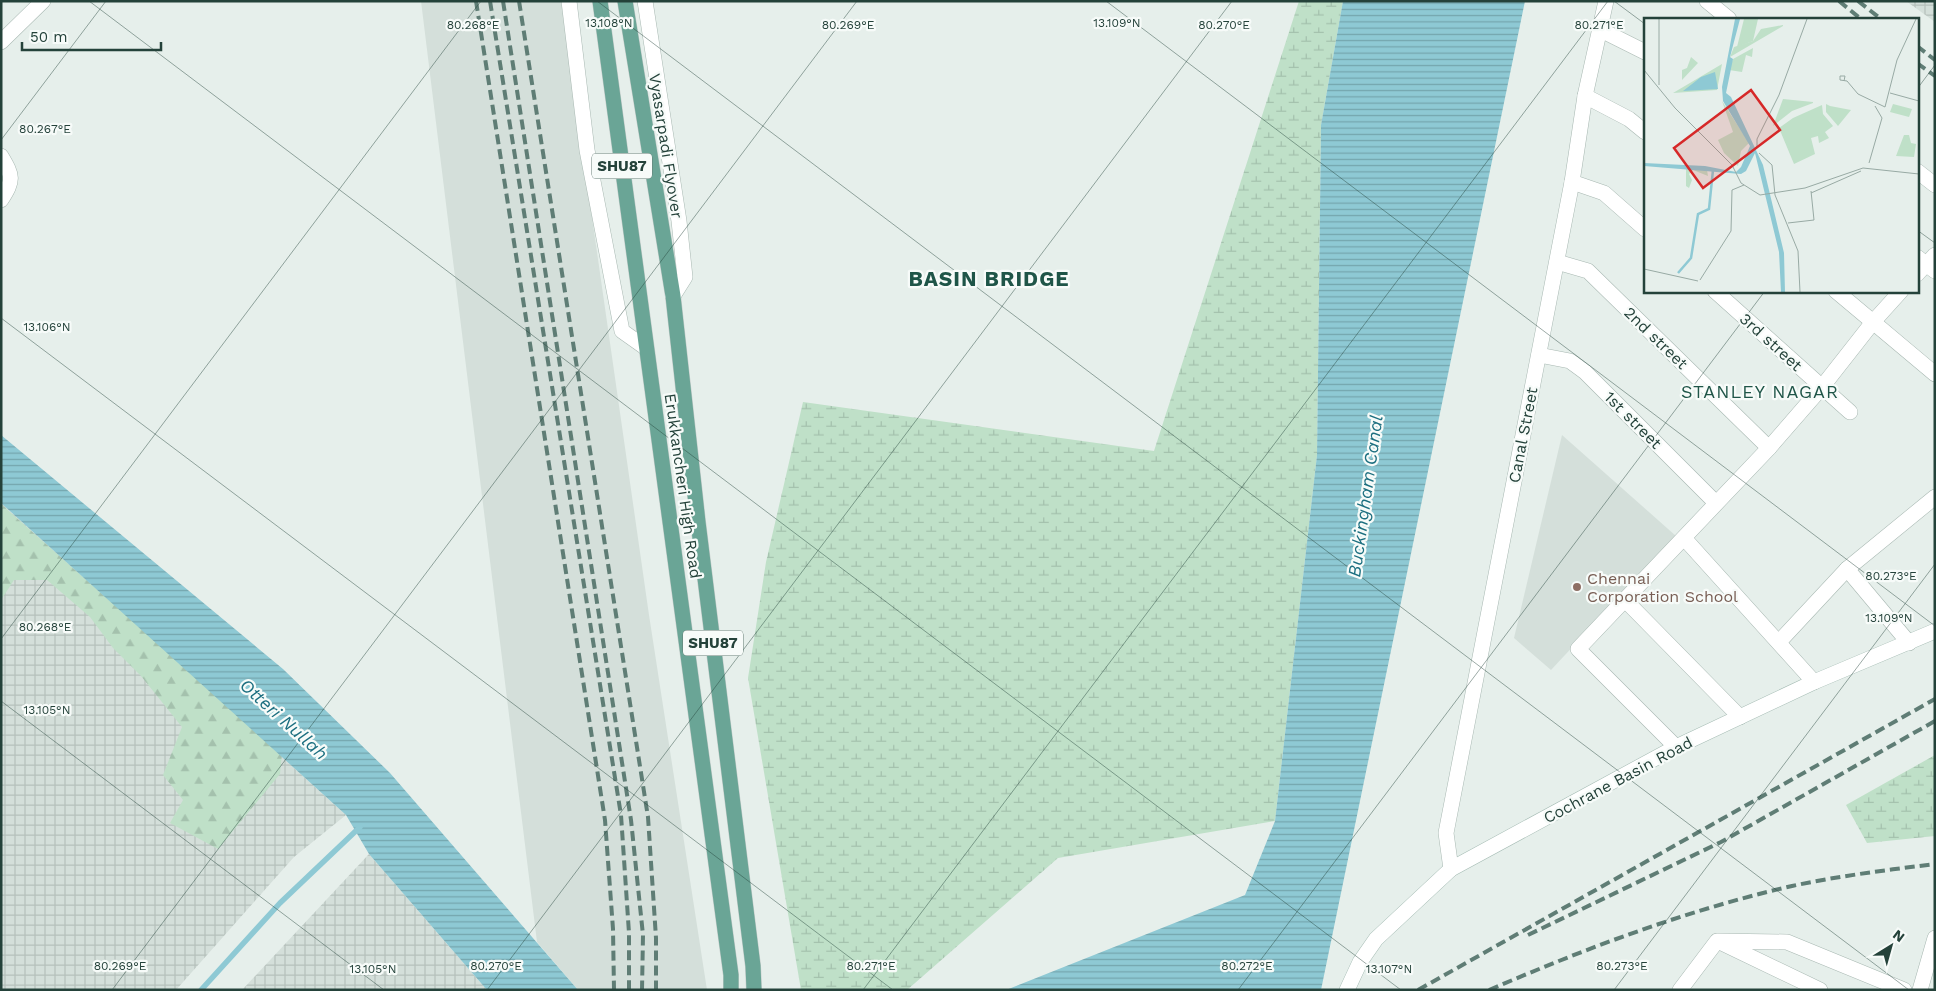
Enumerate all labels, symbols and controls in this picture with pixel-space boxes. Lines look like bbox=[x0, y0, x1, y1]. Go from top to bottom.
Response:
text: 13.108°N bbox=[585, 16, 633, 30]
text: 13.109°N bbox=[1093, 16, 1141, 30]
text: 80.268°E bbox=[447, 18, 500, 32]
text: 80.269°E bbox=[822, 18, 875, 32]
text: 80.270°E bbox=[1198, 18, 1250, 32]
text: 80.271°E bbox=[1574, 18, 1624, 32]
inset map bbox=[1644, 18, 1918, 292]
scale bar bbox=[22, 20, 161, 52]
text: 50 m bbox=[30, 28, 67, 46]
street label: Vyasarpadi Flyover bbox=[645, 72, 687, 220]
text: 80.267°E bbox=[19, 122, 71, 136]
road number: SHU87 bbox=[592, 154, 652, 178]
district label: BASIN BRIDGE bbox=[908, 266, 1070, 291]
street label: 2nd street bbox=[1620, 303, 1692, 373]
street label: 3rd street bbox=[1736, 309, 1806, 375]
text: 13.106°N bbox=[23, 320, 71, 334]
district label: STANLEY NAGAR bbox=[1681, 381, 1839, 402]
street label: Canal Street bbox=[1504, 385, 1542, 484]
street label: 1st street bbox=[1600, 387, 1666, 453]
street label: Erukkancheri High Road bbox=[661, 392, 705, 580]
water label: Buckingham Canal bbox=[1343, 414, 1387, 578]
place label: Chennai Corporation School bbox=[1587, 569, 1738, 606]
text: 80.273°E bbox=[1865, 569, 1917, 583]
marker: Chennai Corporation School bbox=[1571, 581, 1583, 593]
text: 13.109°N bbox=[1865, 611, 1913, 625]
text: 80.268°E bbox=[19, 620, 72, 634]
road number: SHU87 bbox=[683, 630, 743, 656]
water label: Otteri Nullah bbox=[236, 674, 332, 764]
text: 13.105°N bbox=[24, 703, 70, 717]
street label: Cochrane Basin Road bbox=[1540, 733, 1696, 827]
north arrow bbox=[1866, 921, 1916, 971]
text: N bbox=[1890, 926, 1908, 945]
text: 80.269°E bbox=[94, 959, 147, 973]
text: 80.270°E bbox=[470, 959, 522, 973]
text: 80.271°E bbox=[846, 959, 896, 973]
text: 80.272°E bbox=[1221, 959, 1273, 973]
text: 80.273°E bbox=[1596, 959, 1648, 973]
text: 13.105°N bbox=[350, 962, 396, 976]
text: 13.107°N bbox=[1366, 962, 1412, 976]

